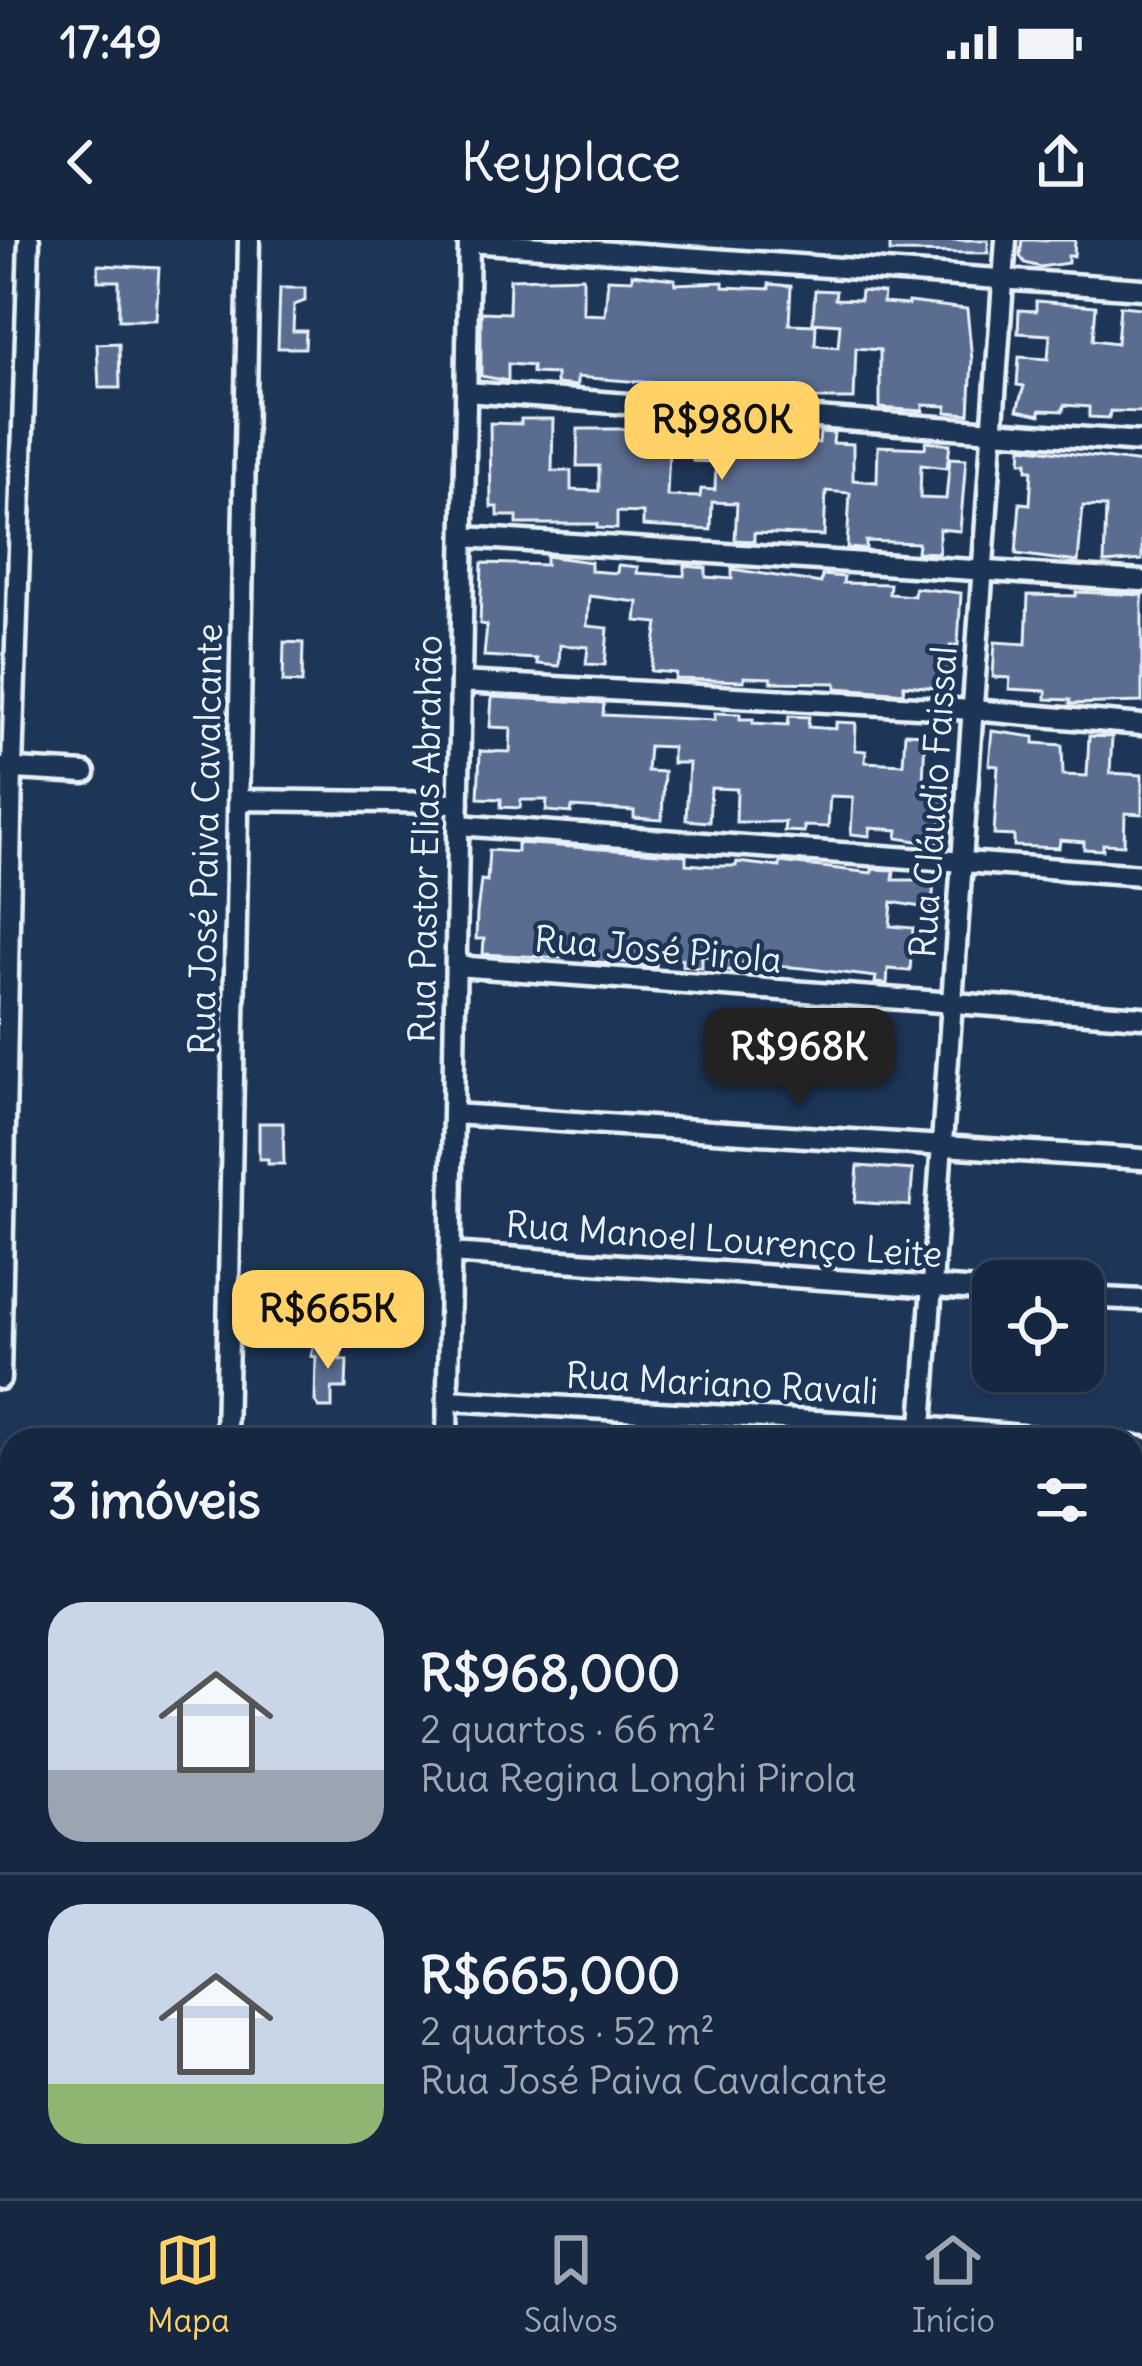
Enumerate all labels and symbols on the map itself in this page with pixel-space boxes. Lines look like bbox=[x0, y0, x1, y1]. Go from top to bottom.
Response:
pin: R$980K bbox=[624, 381, 820, 483]
street label: Rua José Paiva Cavalcante bbox=[179, 623, 232, 1055]
street label: Rua Pastor Elias Abrahão bbox=[399, 635, 452, 1043]
street label: Rua Cláudio Faissal bbox=[900, 645, 967, 959]
street label: Rua José Pirola bbox=[532, 916, 784, 983]
pin: R$968K bbox=[701, 1008, 897, 1110]
street label: Rua Manoel Lourenço Leite bbox=[504, 1202, 944, 1277]
pin: R$665K bbox=[230, 1270, 426, 1372]
street label: Rua Mariano Ravali bbox=[565, 1353, 879, 1414]

